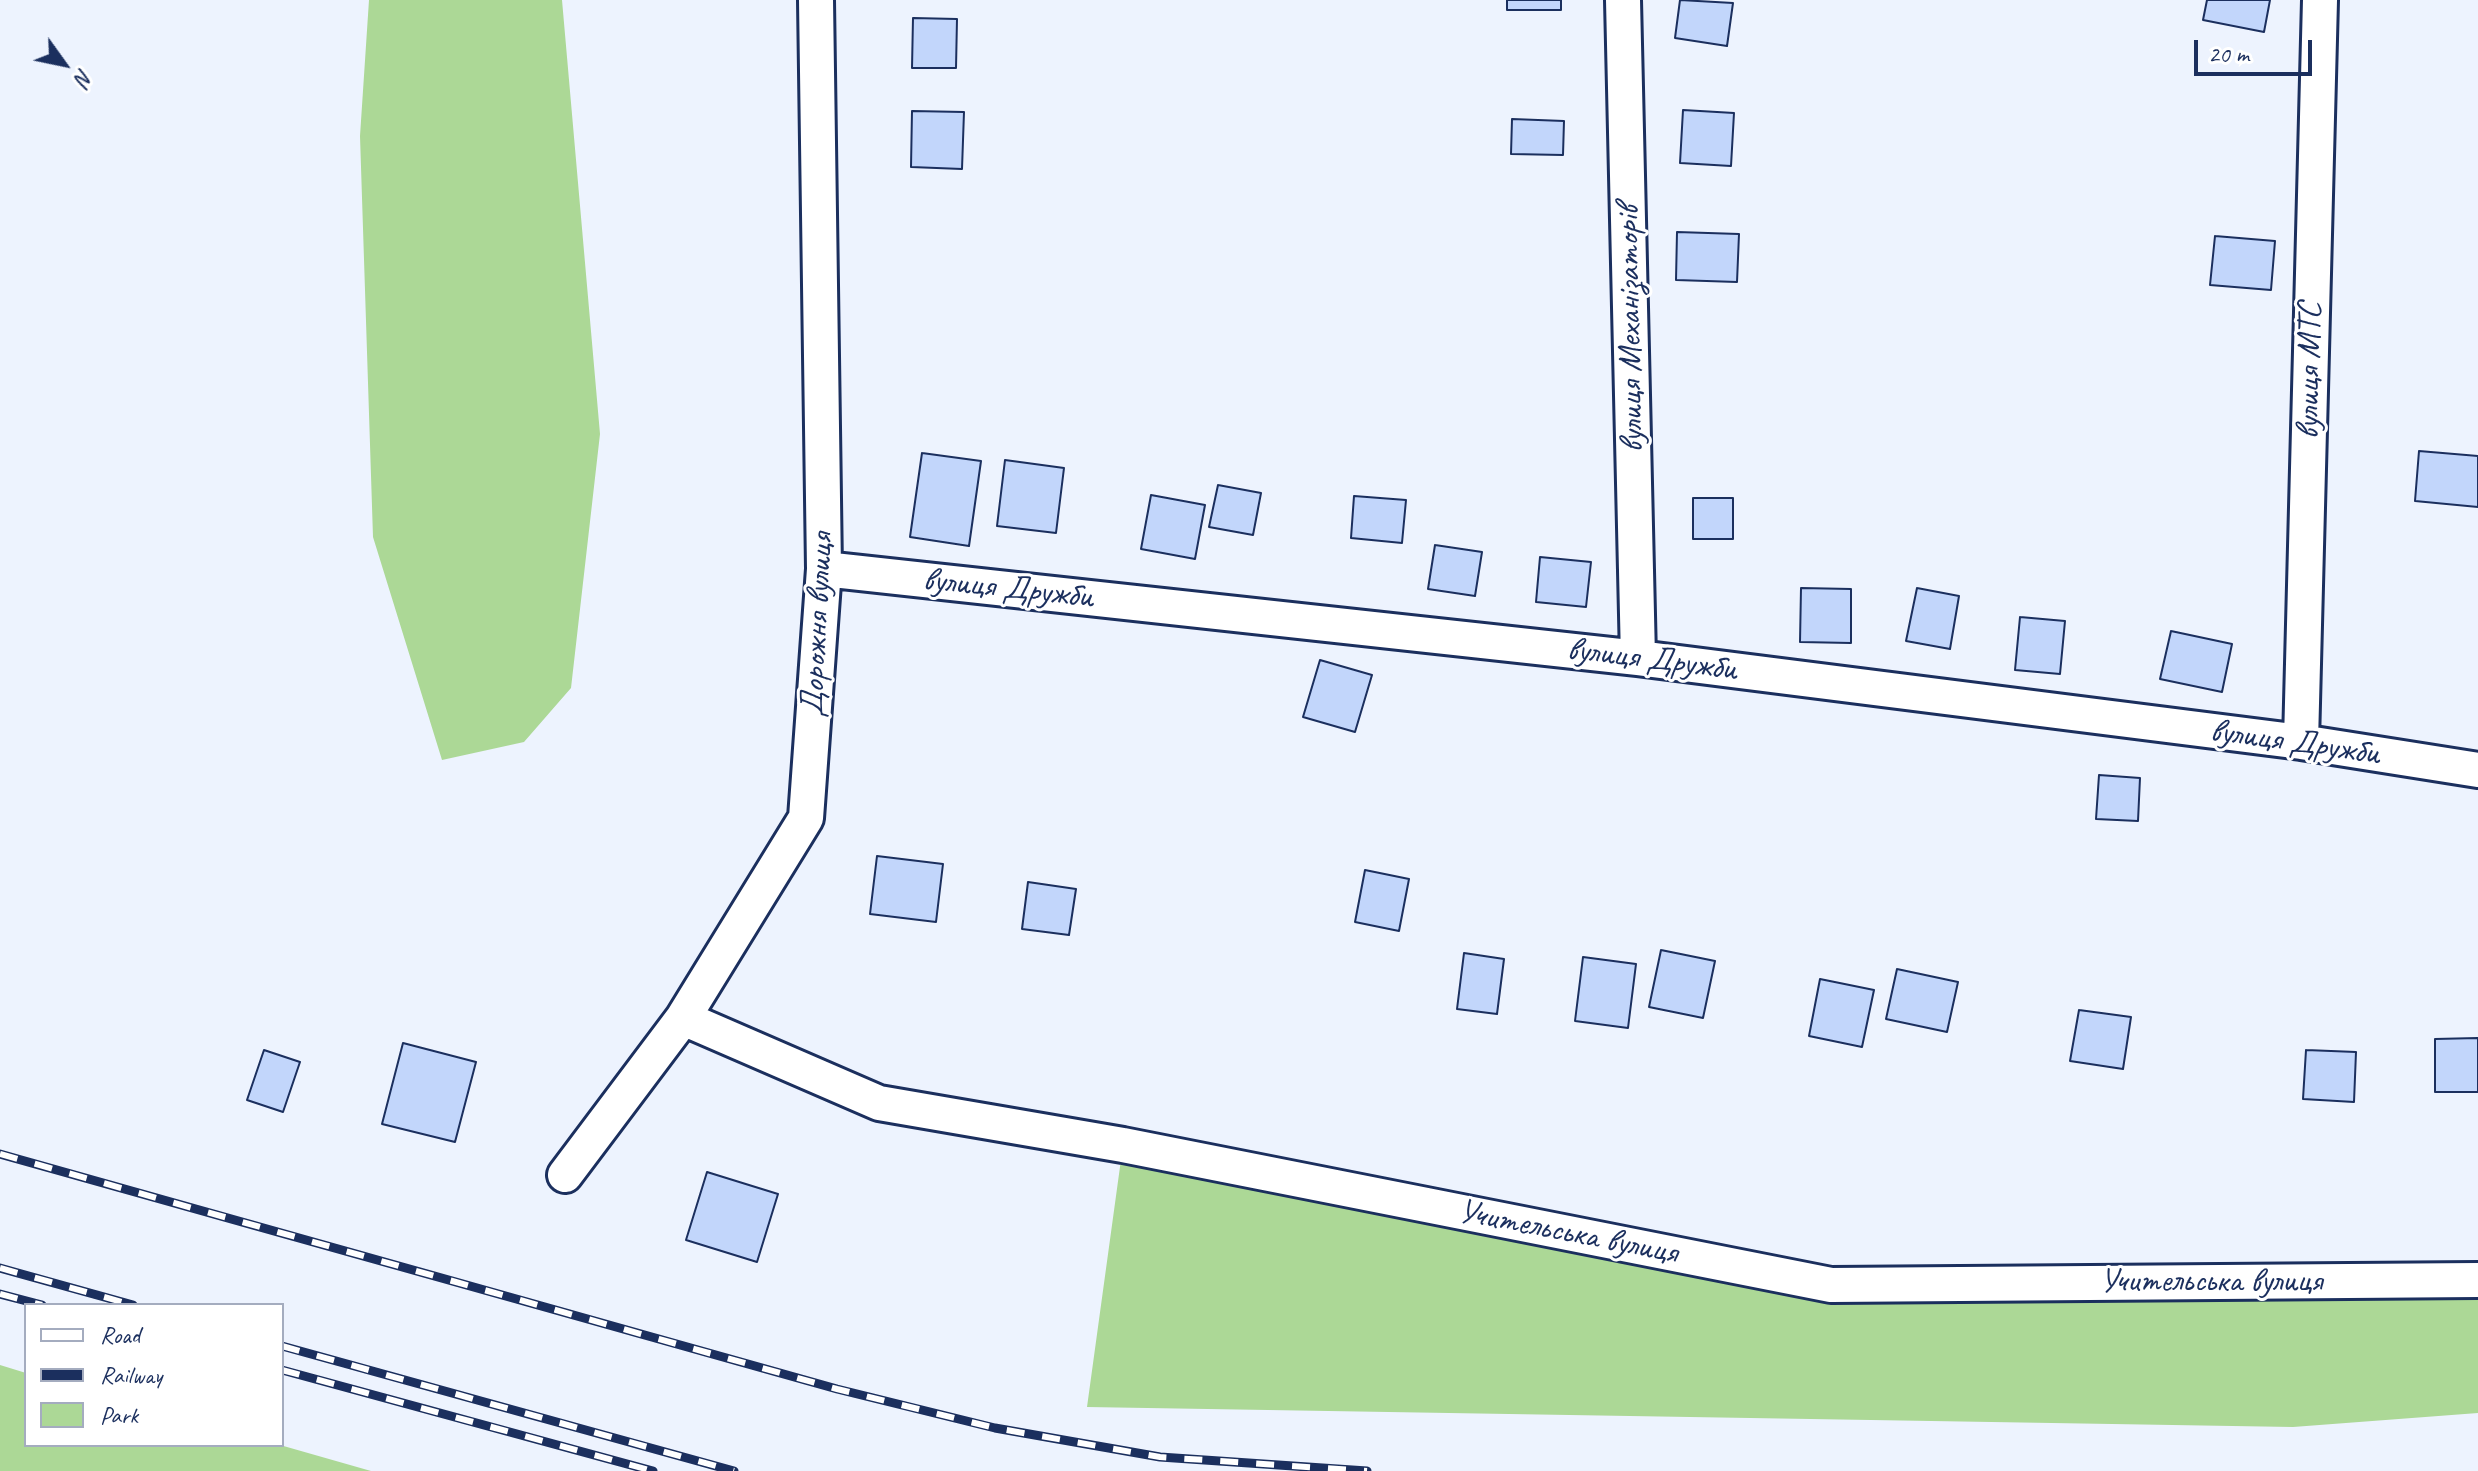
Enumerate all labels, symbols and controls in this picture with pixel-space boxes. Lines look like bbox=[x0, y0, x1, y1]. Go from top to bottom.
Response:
north arrow bbox=[24, 24, 104, 104]
scale bar bbox=[2198, 24, 2316, 74]
text: 20 m bbox=[2208, 39, 2249, 69]
text: N bbox=[69, 64, 100, 90]
street label: вулиця Механізаторів bbox=[1608, 205, 1654, 453]
street label: вулиця МТС bbox=[2288, 302, 2332, 440]
street label: Дорожня вулиця bbox=[793, 532, 843, 718]
street label: вулиця Дружби bbox=[921, 560, 1095, 618]
street label: вулиця Дружби bbox=[1565, 629, 1739, 691]
street label: вулиця Дружби bbox=[2208, 711, 2382, 775]
street label: Учительська вулиця bbox=[1455, 1192, 1681, 1274]
street label: Учительська вулиця bbox=[2100, 1262, 2322, 1302]
legend bbox=[24, 1303, 284, 1447]
text: Road bbox=[100, 1320, 140, 1350]
text: Railway bbox=[100, 1360, 162, 1390]
text: Park bbox=[100, 1400, 138, 1430]

